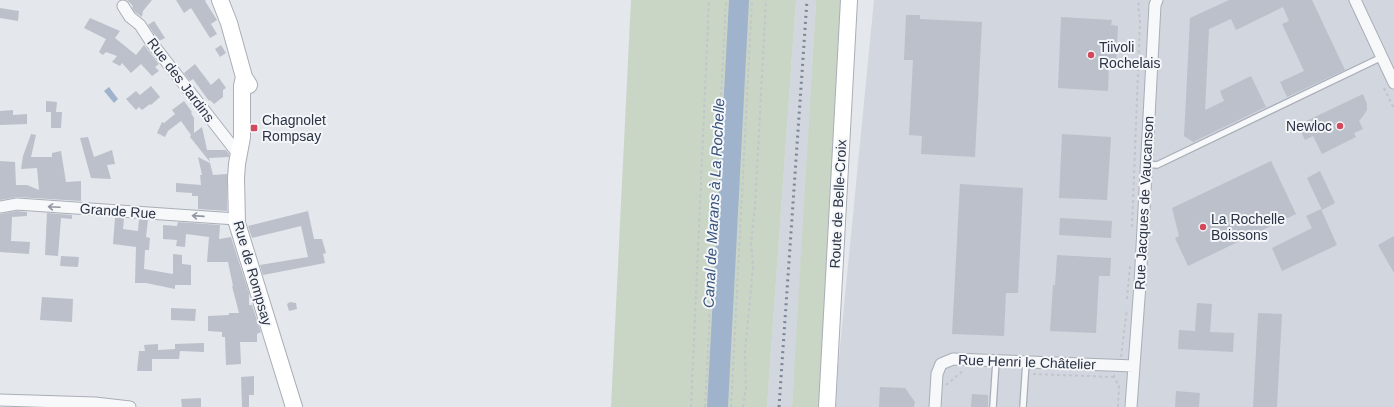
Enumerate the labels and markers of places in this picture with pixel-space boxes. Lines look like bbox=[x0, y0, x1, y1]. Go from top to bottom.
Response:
place label: Tiivoli Rochelais bbox=[1099, 39, 1160, 71]
marker: Tiivoli Rochelais bbox=[1086, 50, 1096, 60]
place label: Chagnolet Rompsay bbox=[262, 112, 326, 144]
place label: Newloc bbox=[1286, 118, 1332, 134]
marker: Newloc bbox=[1335, 121, 1345, 131]
marker: Chagnolet Rompsay bbox=[249, 123, 259, 133]
place label: La Rochelle Boissons bbox=[1211, 211, 1285, 243]
marker: La Rochelle Boissons bbox=[1198, 222, 1208, 232]

